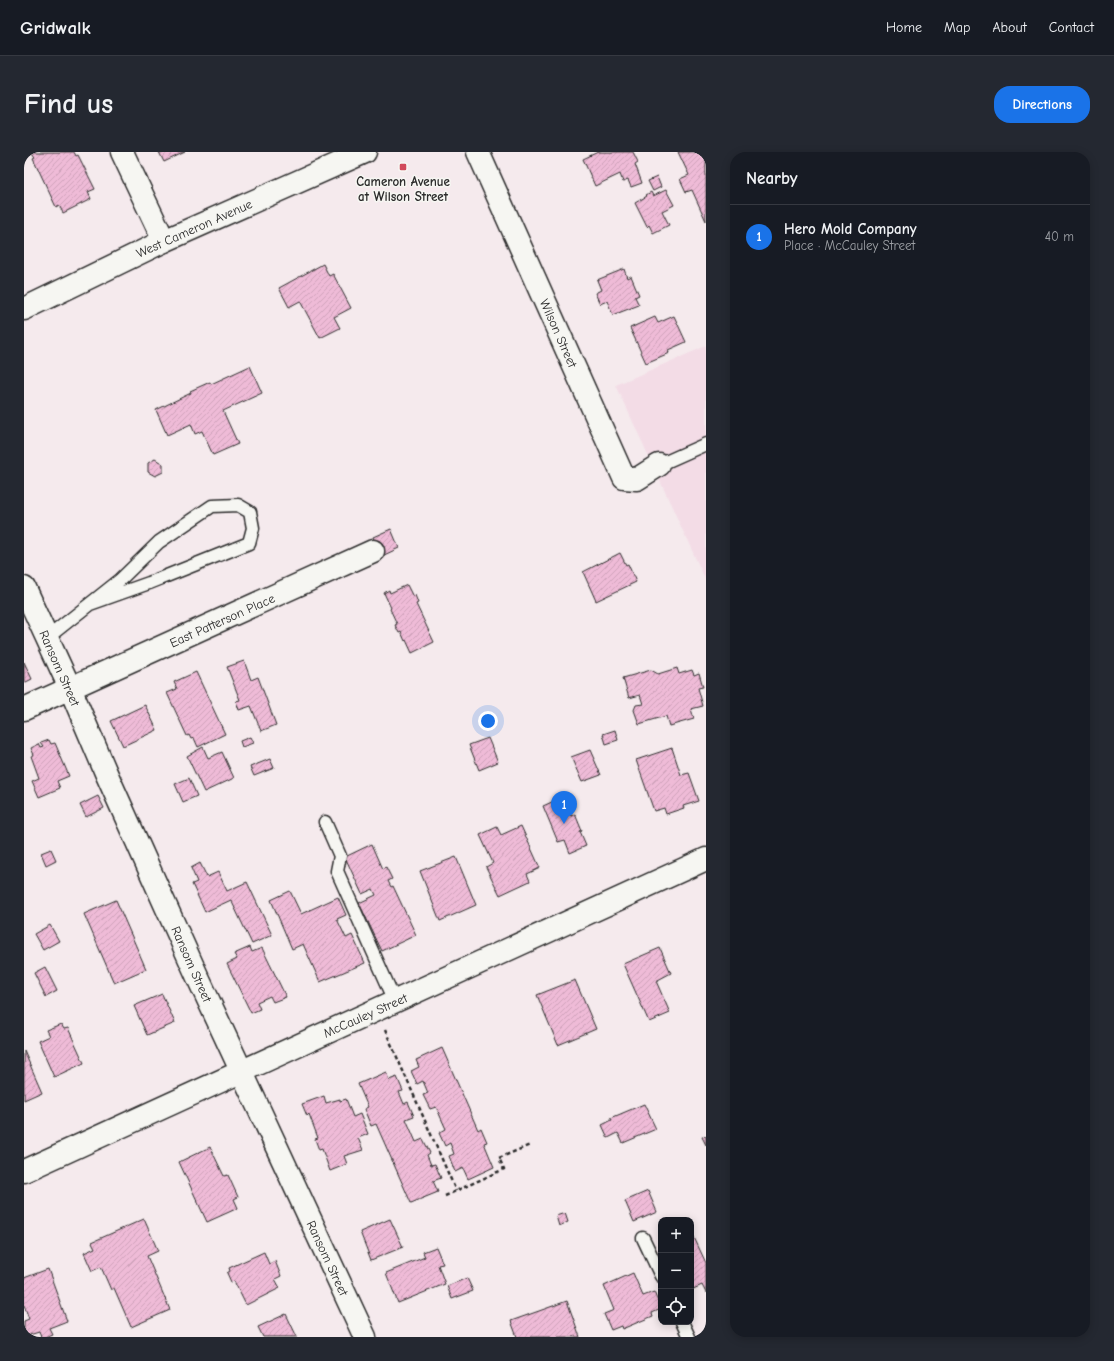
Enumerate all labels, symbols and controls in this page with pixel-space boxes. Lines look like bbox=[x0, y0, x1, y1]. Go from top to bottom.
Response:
text: Gridwalk bbox=[20, 17, 91, 39]
text: Home bbox=[886, 19, 922, 36]
text: Map bbox=[944, 19, 970, 36]
text: About bbox=[992, 19, 1027, 36]
text: Contact bbox=[1049, 19, 1094, 36]
button: Directions bbox=[994, 86, 1090, 123]
text: Find us bbox=[24, 88, 113, 120]
marker: Cameron Avenue at Wilson Street bbox=[398, 162, 408, 172]
text: Nearby bbox=[746, 169, 797, 188]
place label: Cameron Avenue at Wilson Street bbox=[356, 174, 450, 204]
street label: West Cameron Avenue bbox=[134, 196, 255, 261]
text: Hero Mold Company bbox=[784, 220, 917, 238]
text: 1 bbox=[756, 229, 762, 244]
text: 40 m bbox=[1045, 229, 1074, 244]
text: Place · McCauley Street bbox=[784, 238, 915, 253]
street label: Wilson Street bbox=[537, 297, 581, 371]
street label: East Patterson Place bbox=[167, 590, 278, 650]
street label: Ransom Street bbox=[36, 628, 83, 710]
your location bbox=[478, 711, 498, 731]
pin: 1 bbox=[551, 791, 577, 824]
street label: Ransom Street bbox=[168, 924, 215, 1006]
street label: McCauley Street bbox=[321, 990, 411, 1041]
map controls bbox=[658, 1217, 694, 1325]
button: + bbox=[658, 1217, 694, 1253]
street label: Ransom Street bbox=[304, 1218, 352, 1299]
button: − bbox=[658, 1253, 694, 1289]
button: locate bbox=[658, 1289, 694, 1325]

